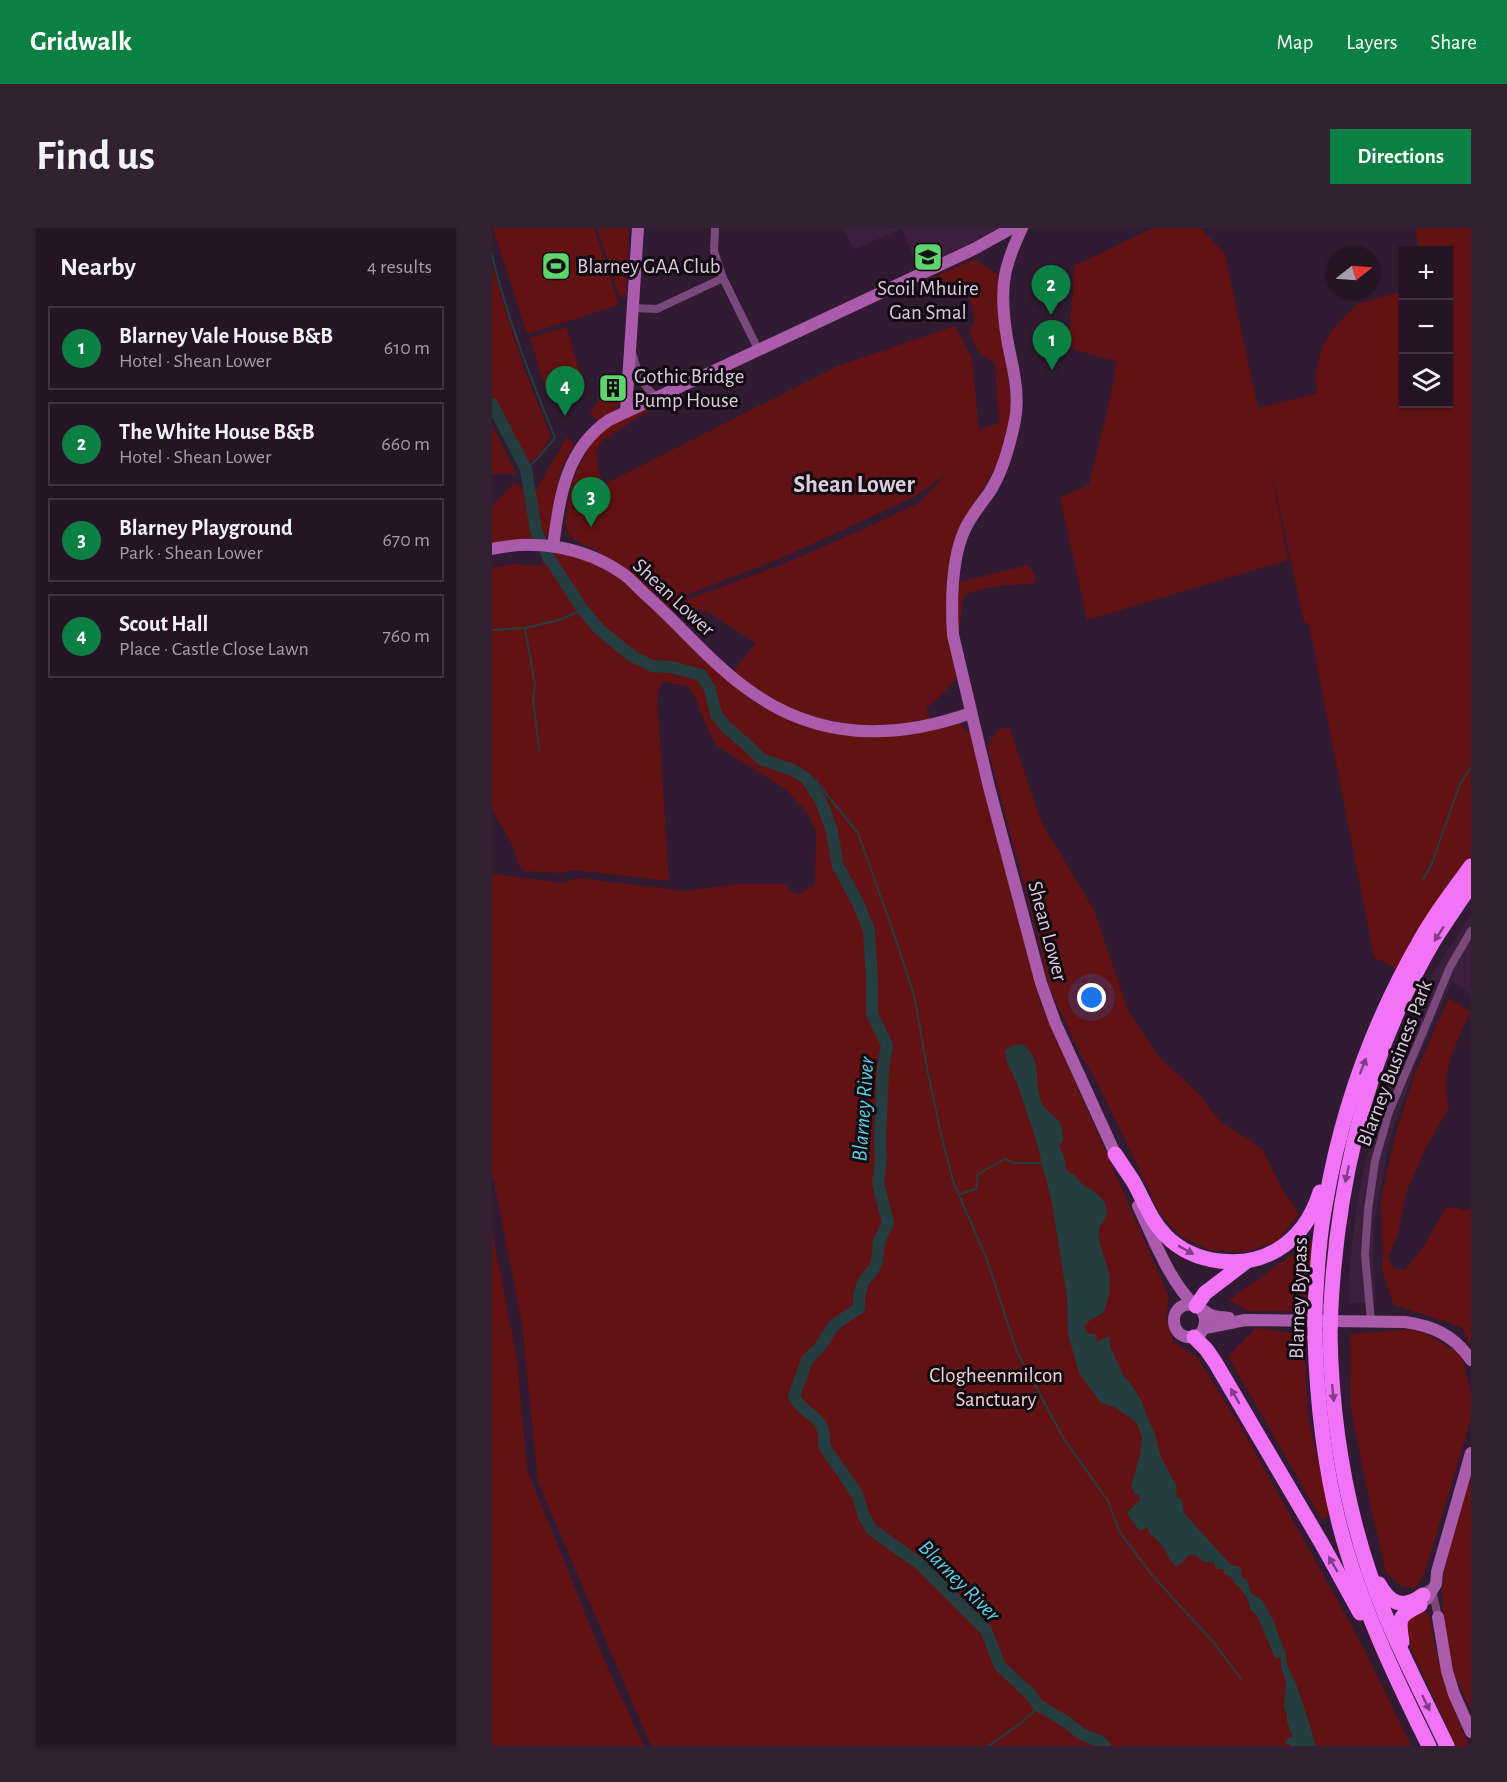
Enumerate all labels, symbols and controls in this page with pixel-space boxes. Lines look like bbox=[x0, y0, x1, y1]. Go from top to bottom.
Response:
text: Gridwalk bbox=[30, 28, 132, 56]
text: Map bbox=[1277, 32, 1313, 53]
text: Layers bbox=[1346, 32, 1397, 53]
text: Share bbox=[1430, 32, 1477, 53]
button: Directions bbox=[1330, 129, 1471, 184]
text: Find us bbox=[36, 135, 155, 177]
school or university icon: Scoil Mhuire Gan Smal bbox=[912, 241, 944, 273]
north arrow bbox=[1327, 246, 1381, 300]
map controls bbox=[1399, 246, 1453, 408]
button: + bbox=[1399, 246, 1453, 300]
sports icon: Blarney GAA Club bbox=[540, 250, 572, 282]
text: Nearby bbox=[60, 254, 136, 280]
place label: Blarney GAA Club bbox=[577, 256, 721, 277]
text: 4 results bbox=[367, 257, 432, 277]
pin: 2 bbox=[1032, 266, 1070, 315]
place label: Scoil Mhuire Gan Smal bbox=[877, 278, 979, 323]
button: − bbox=[1399, 300, 1453, 354]
pin: 1 bbox=[1032, 320, 1072, 370]
text: Blarney Vale House B&B bbox=[119, 325, 333, 347]
text: 1 bbox=[78, 338, 85, 358]
text: 610 m bbox=[384, 338, 430, 358]
text: Hotel · Shean Lower bbox=[119, 351, 272, 371]
button: layers bbox=[1399, 354, 1453, 408]
pin: 4 bbox=[546, 366, 584, 416]
place label: Gothic Bridge Pump House bbox=[634, 366, 744, 411]
building icon: Gothic Bridge Pump House bbox=[597, 372, 629, 404]
text: The White House B&B bbox=[119, 421, 314, 443]
text: 2 bbox=[77, 434, 86, 454]
text: 660 m bbox=[381, 434, 430, 454]
text: Hotel · Shean Lower bbox=[119, 447, 272, 467]
district label: Shean Lower bbox=[793, 473, 915, 497]
pin: 3 bbox=[572, 478, 610, 527]
text: Blarney Playground bbox=[119, 517, 293, 539]
text: 3 bbox=[77, 530, 86, 550]
text: 670 m bbox=[382, 530, 430, 550]
text: Park · Shean Lower bbox=[119, 543, 263, 563]
street label: Shean Lower bbox=[629, 555, 719, 640]
text: Scout Hall bbox=[119, 613, 208, 635]
text: 4 bbox=[76, 626, 87, 646]
text: 760 m bbox=[382, 626, 430, 646]
text: Place · Castle Close Lawn bbox=[119, 639, 309, 659]
street label: Shean Lower bbox=[1024, 879, 1071, 984]
one-way arrow bbox=[1434, 926, 1445, 942]
street label: Blarney Business Park bbox=[1353, 977, 1436, 1149]
your location bbox=[1077, 983, 1106, 1012]
water label: Blarney River bbox=[848, 1055, 878, 1162]
one-way arrow bbox=[1358, 1056, 1368, 1074]
one-way arrow bbox=[1341, 1164, 1351, 1183]
street label: Blarney Bypass bbox=[1286, 1237, 1311, 1359]
one-way arrow bbox=[1178, 1245, 1195, 1255]
park label: Clogheenmilcon Sanctuary bbox=[929, 1365, 1063, 1410]
one-way arrow bbox=[1328, 1384, 1338, 1403]
one-way arrow bbox=[1230, 1387, 1240, 1404]
water label: Blarney River bbox=[914, 1536, 1005, 1626]
one-way arrow bbox=[1328, 1555, 1338, 1572]
one-way arrow bbox=[1422, 1694, 1431, 1711]

